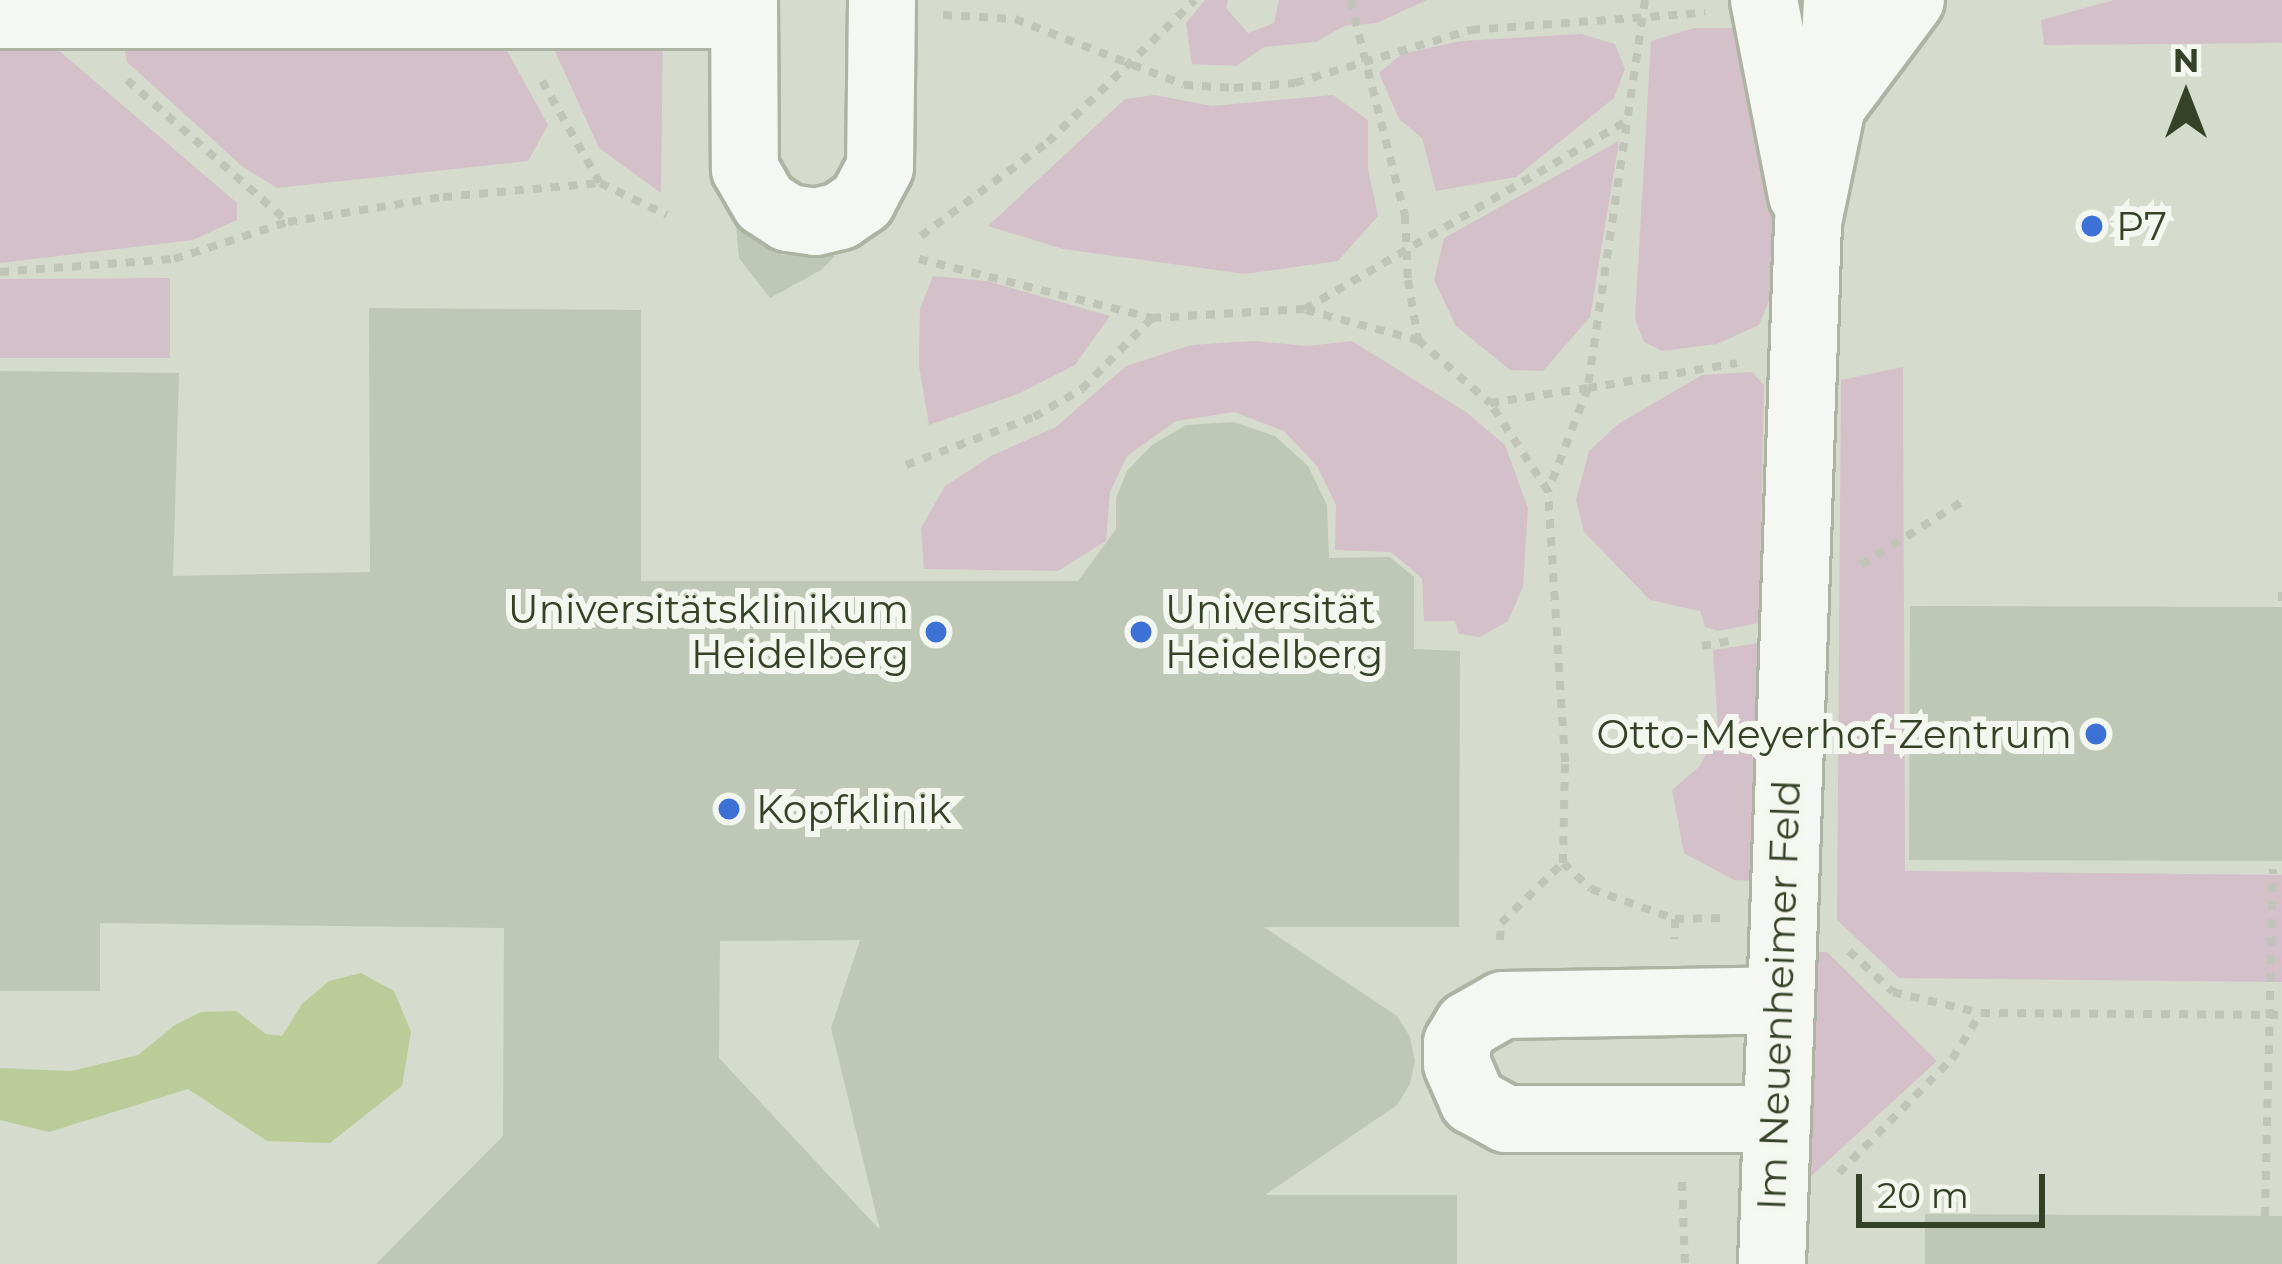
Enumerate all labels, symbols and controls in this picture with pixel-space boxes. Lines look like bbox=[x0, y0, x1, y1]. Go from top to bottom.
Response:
north arrow bbox=[2126, 36, 2246, 156]
text: N bbox=[2173, 40, 2199, 80]
place label: P7 bbox=[2116, 203, 2167, 249]
marker: P7 bbox=[2079, 213, 2105, 239]
place label: Universitätsklinikum Heidelberg bbox=[508, 587, 909, 678]
place label: Universität Heidelberg bbox=[1165, 587, 1383, 678]
marker: Universitätsklinikum Heidelberg bbox=[920, 616, 952, 648]
marker: Universität Heidelberg bbox=[1128, 619, 1154, 645]
place label: Otto-Meyerhof-Zentrum bbox=[1597, 711, 2072, 757]
marker: Otto-Meyerhof-Zentrum bbox=[2083, 721, 2109, 747]
street label: Im Neuenheimer Feld bbox=[1748, 779, 1810, 1211]
place label: Kopfklinik bbox=[756, 786, 951, 832]
marker: Kopfklinik bbox=[713, 793, 745, 825]
scale bar bbox=[1862, 1150, 2051, 1224]
text: 20 m bbox=[1877, 1173, 1969, 1217]

